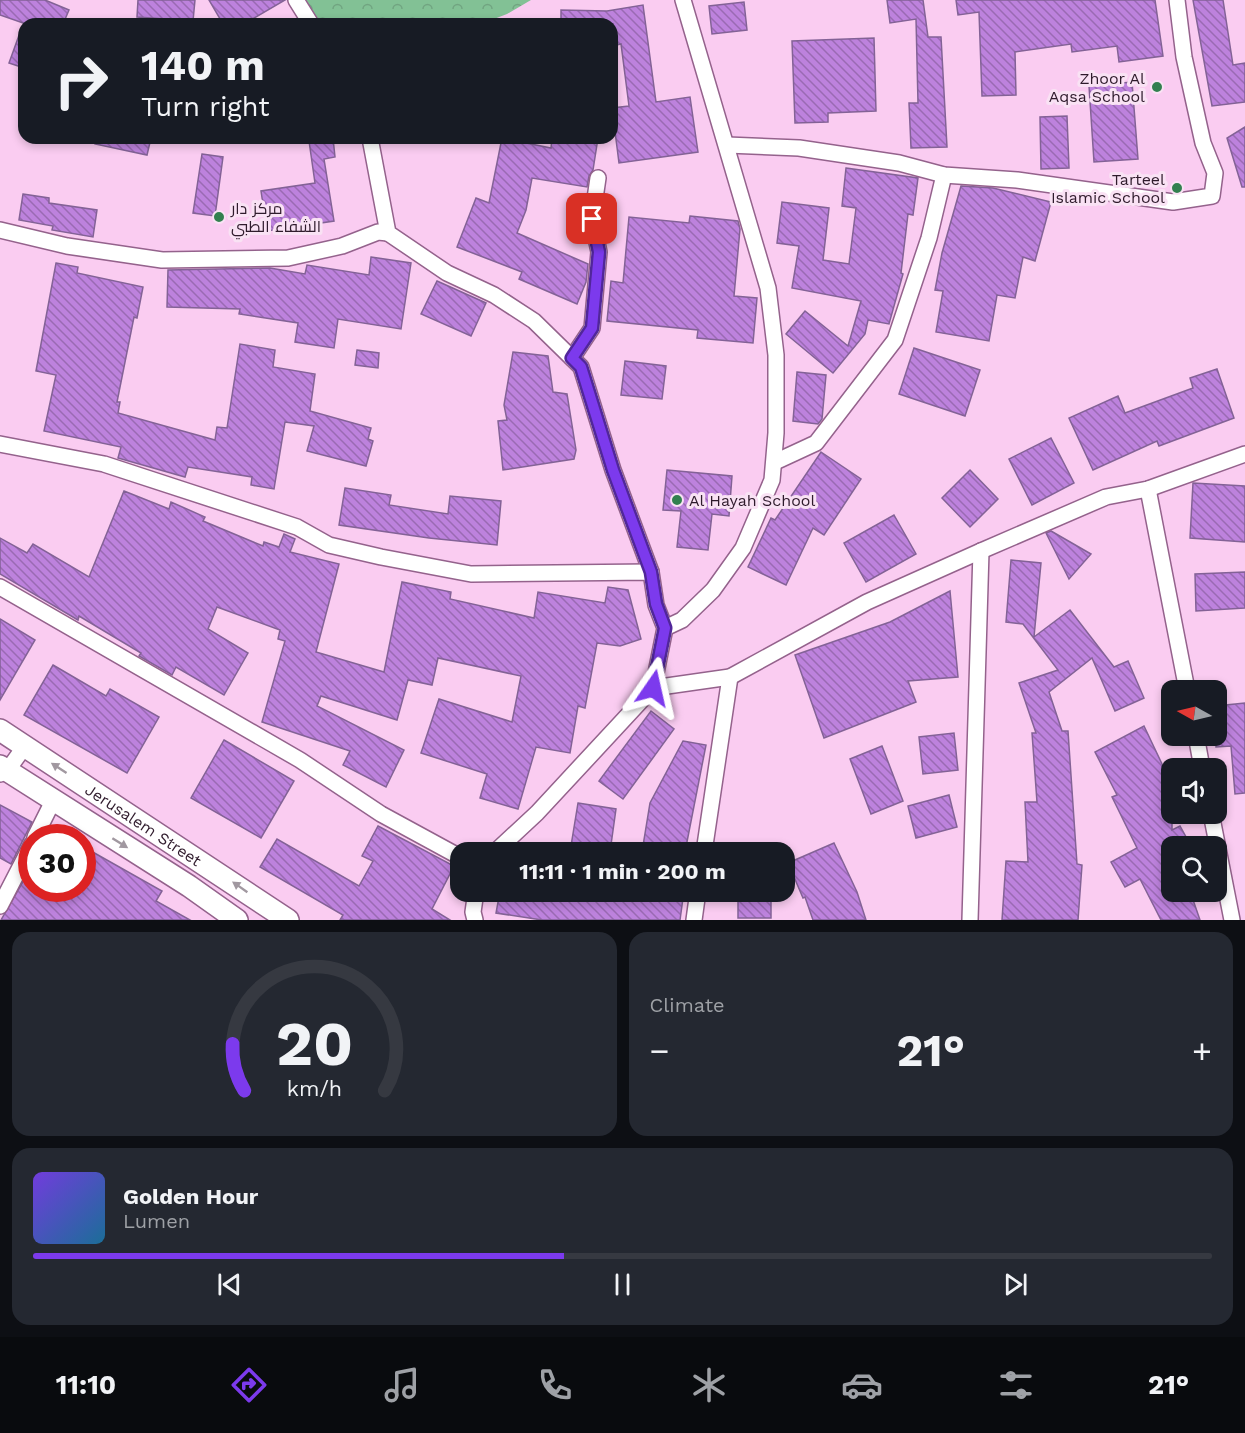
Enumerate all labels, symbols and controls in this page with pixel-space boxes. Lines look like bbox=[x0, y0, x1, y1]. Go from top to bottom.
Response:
text: 140 m bbox=[141, 41, 265, 90]
icon: right bbox=[42, 42, 120, 120]
place label: Zhoor Al Aqsa School bbox=[1049, 69, 1145, 106]
marker: Zhoor Al Aqsa School bbox=[1150, 80, 1164, 94]
text: Turn right bbox=[141, 91, 270, 123]
place label: Tarteel Islamic School bbox=[1051, 170, 1165, 207]
marker: Tarteel Islamic School bbox=[1170, 181, 1184, 195]
pin bbox=[566, 193, 617, 244]
place label: مركز دار الشفاء الطبي bbox=[230, 199, 321, 240]
icon: arrive bbox=[575, 202, 608, 235]
marker: مركز دار الشفاء الطبي bbox=[212, 210, 226, 224]
place label: Al Hayah School bbox=[689, 491, 815, 510]
marker: Al Hayah School bbox=[670, 493, 684, 507]
position arrow bbox=[621, 656, 685, 720]
north arrow bbox=[1161, 680, 1227, 746]
map controls bbox=[1161, 680, 1227, 902]
button: sound bbox=[1161, 758, 1227, 824]
one-way arrow bbox=[51, 763, 68, 774]
street label: Jerusalem Street bbox=[82, 780, 205, 870]
speed limit sign: 30 bbox=[18, 824, 96, 902]
button: search bbox=[1161, 836, 1227, 902]
one-way arrow bbox=[112, 837, 128, 848]
text: 11:11 · 1 min · 200 m bbox=[519, 859, 726, 884]
one-way arrow bbox=[233, 881, 249, 893]
text: Climate bbox=[650, 993, 725, 1017]
text: 20 bbox=[276, 1007, 353, 1080]
text: 21° bbox=[897, 1024, 965, 1077]
text: − bbox=[650, 1031, 669, 1070]
text: + bbox=[1192, 1031, 1212, 1070]
text: km/h bbox=[287, 1076, 342, 1101]
text: Golden Hour bbox=[123, 1184, 258, 1209]
text: Lumen bbox=[123, 1209, 190, 1233]
icon: previous bbox=[213, 1268, 246, 1301]
icon: pause bbox=[606, 1268, 639, 1301]
icon: next bbox=[999, 1268, 1032, 1301]
icon: directions bbox=[228, 1364, 270, 1406]
icon: music bbox=[381, 1364, 423, 1406]
icon: phone bbox=[534, 1364, 576, 1406]
icon: climate bbox=[688, 1364, 730, 1406]
icon: car bbox=[841, 1364, 883, 1406]
icon: filters bbox=[995, 1364, 1037, 1406]
text: 11:10 bbox=[56, 1369, 116, 1401]
text: 21° bbox=[1148, 1369, 1189, 1401]

